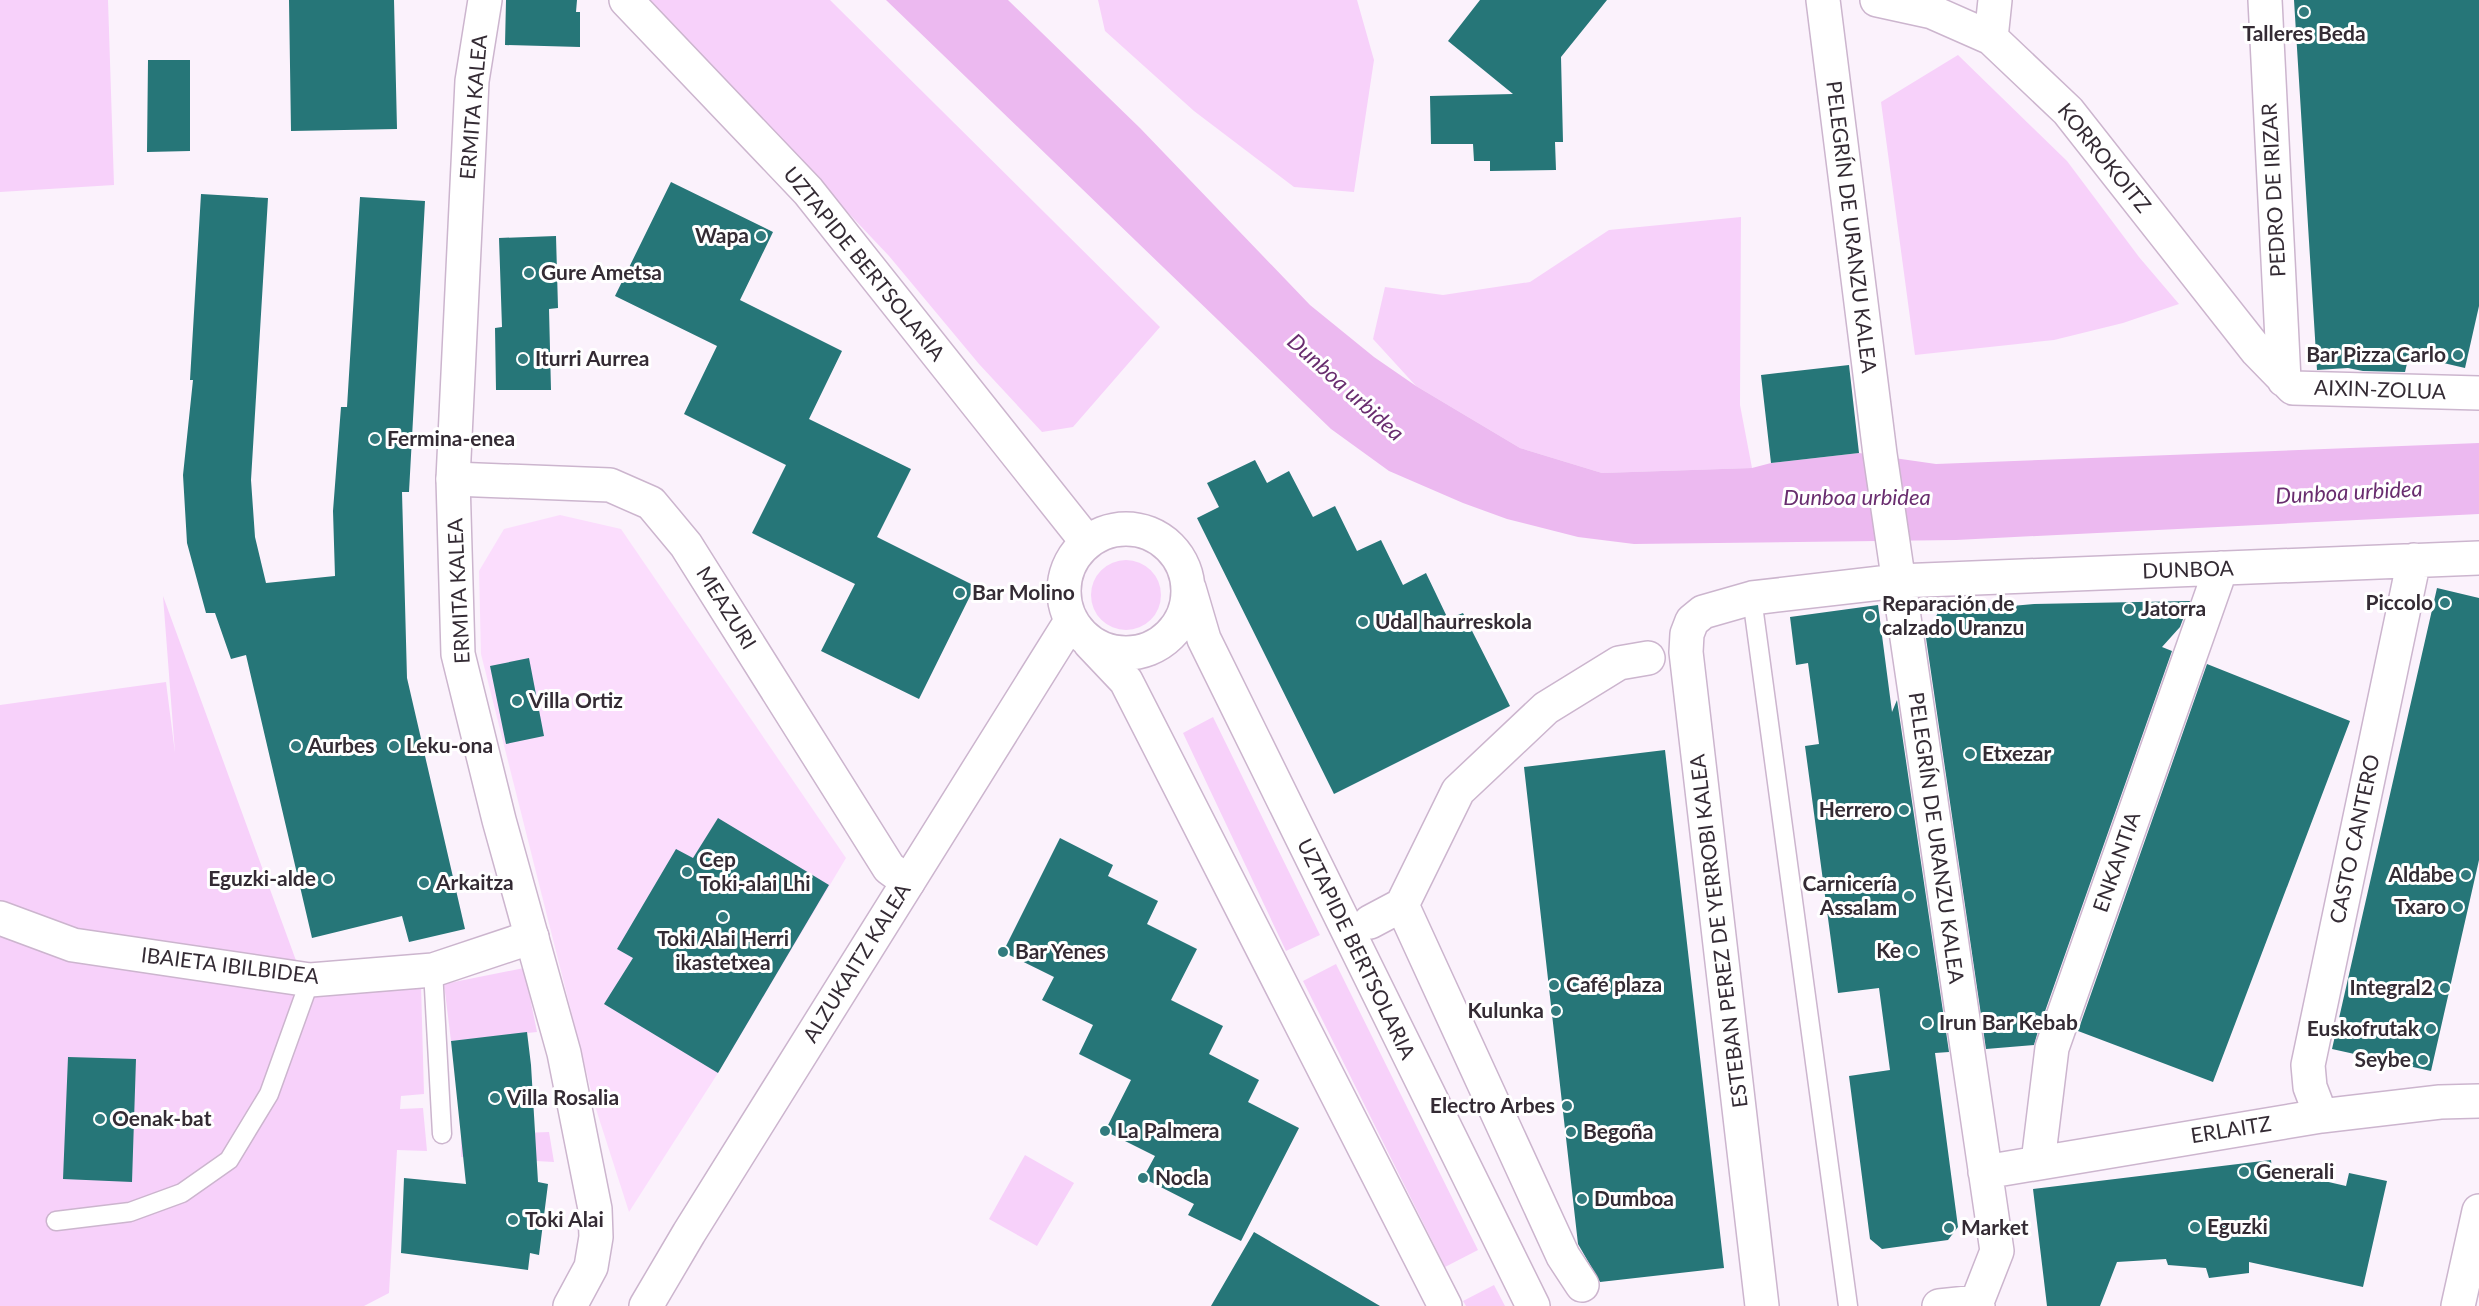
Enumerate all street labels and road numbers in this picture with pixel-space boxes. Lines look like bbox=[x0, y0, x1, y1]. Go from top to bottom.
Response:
street label: ERMITA KALEA bbox=[454, 32, 491, 181]
street label: PELEGRÍN DE URANZU KALEA bbox=[1822, 79, 1883, 375]
street label: KORROKOITZ bbox=[2053, 97, 2157, 217]
street label: PEDRO DE IRIZAR bbox=[2255, 102, 2290, 278]
street label: UZTAPIDE BERTSOLARIA bbox=[779, 161, 952, 366]
street label: AIXIN-ZOLUA bbox=[2314, 374, 2447, 403]
street label: ERMITA KALEA bbox=[441, 517, 474, 665]
street label: DUNBOA bbox=[2142, 554, 2235, 583]
street label: MEAZURI bbox=[692, 561, 763, 653]
street label: PELEGRÍN DE URANZU KALEA bbox=[1905, 690, 1970, 986]
street label: ESTEBAN PEREZ DE YERROBI KALEA bbox=[1683, 752, 1752, 1109]
street label: CASTO CANTERO bbox=[2323, 752, 2384, 925]
street label: ENKANTIA bbox=[2087, 807, 2145, 915]
street label: UZTAPIDE BERTSOLARIA bbox=[1293, 834, 1422, 1063]
street label: ALZUKAITZ KALEA bbox=[797, 877, 915, 1046]
street label: IBAIETA IBILBIDEA bbox=[140, 941, 321, 988]
street label: ERLAITZ bbox=[2189, 1110, 2273, 1147]

